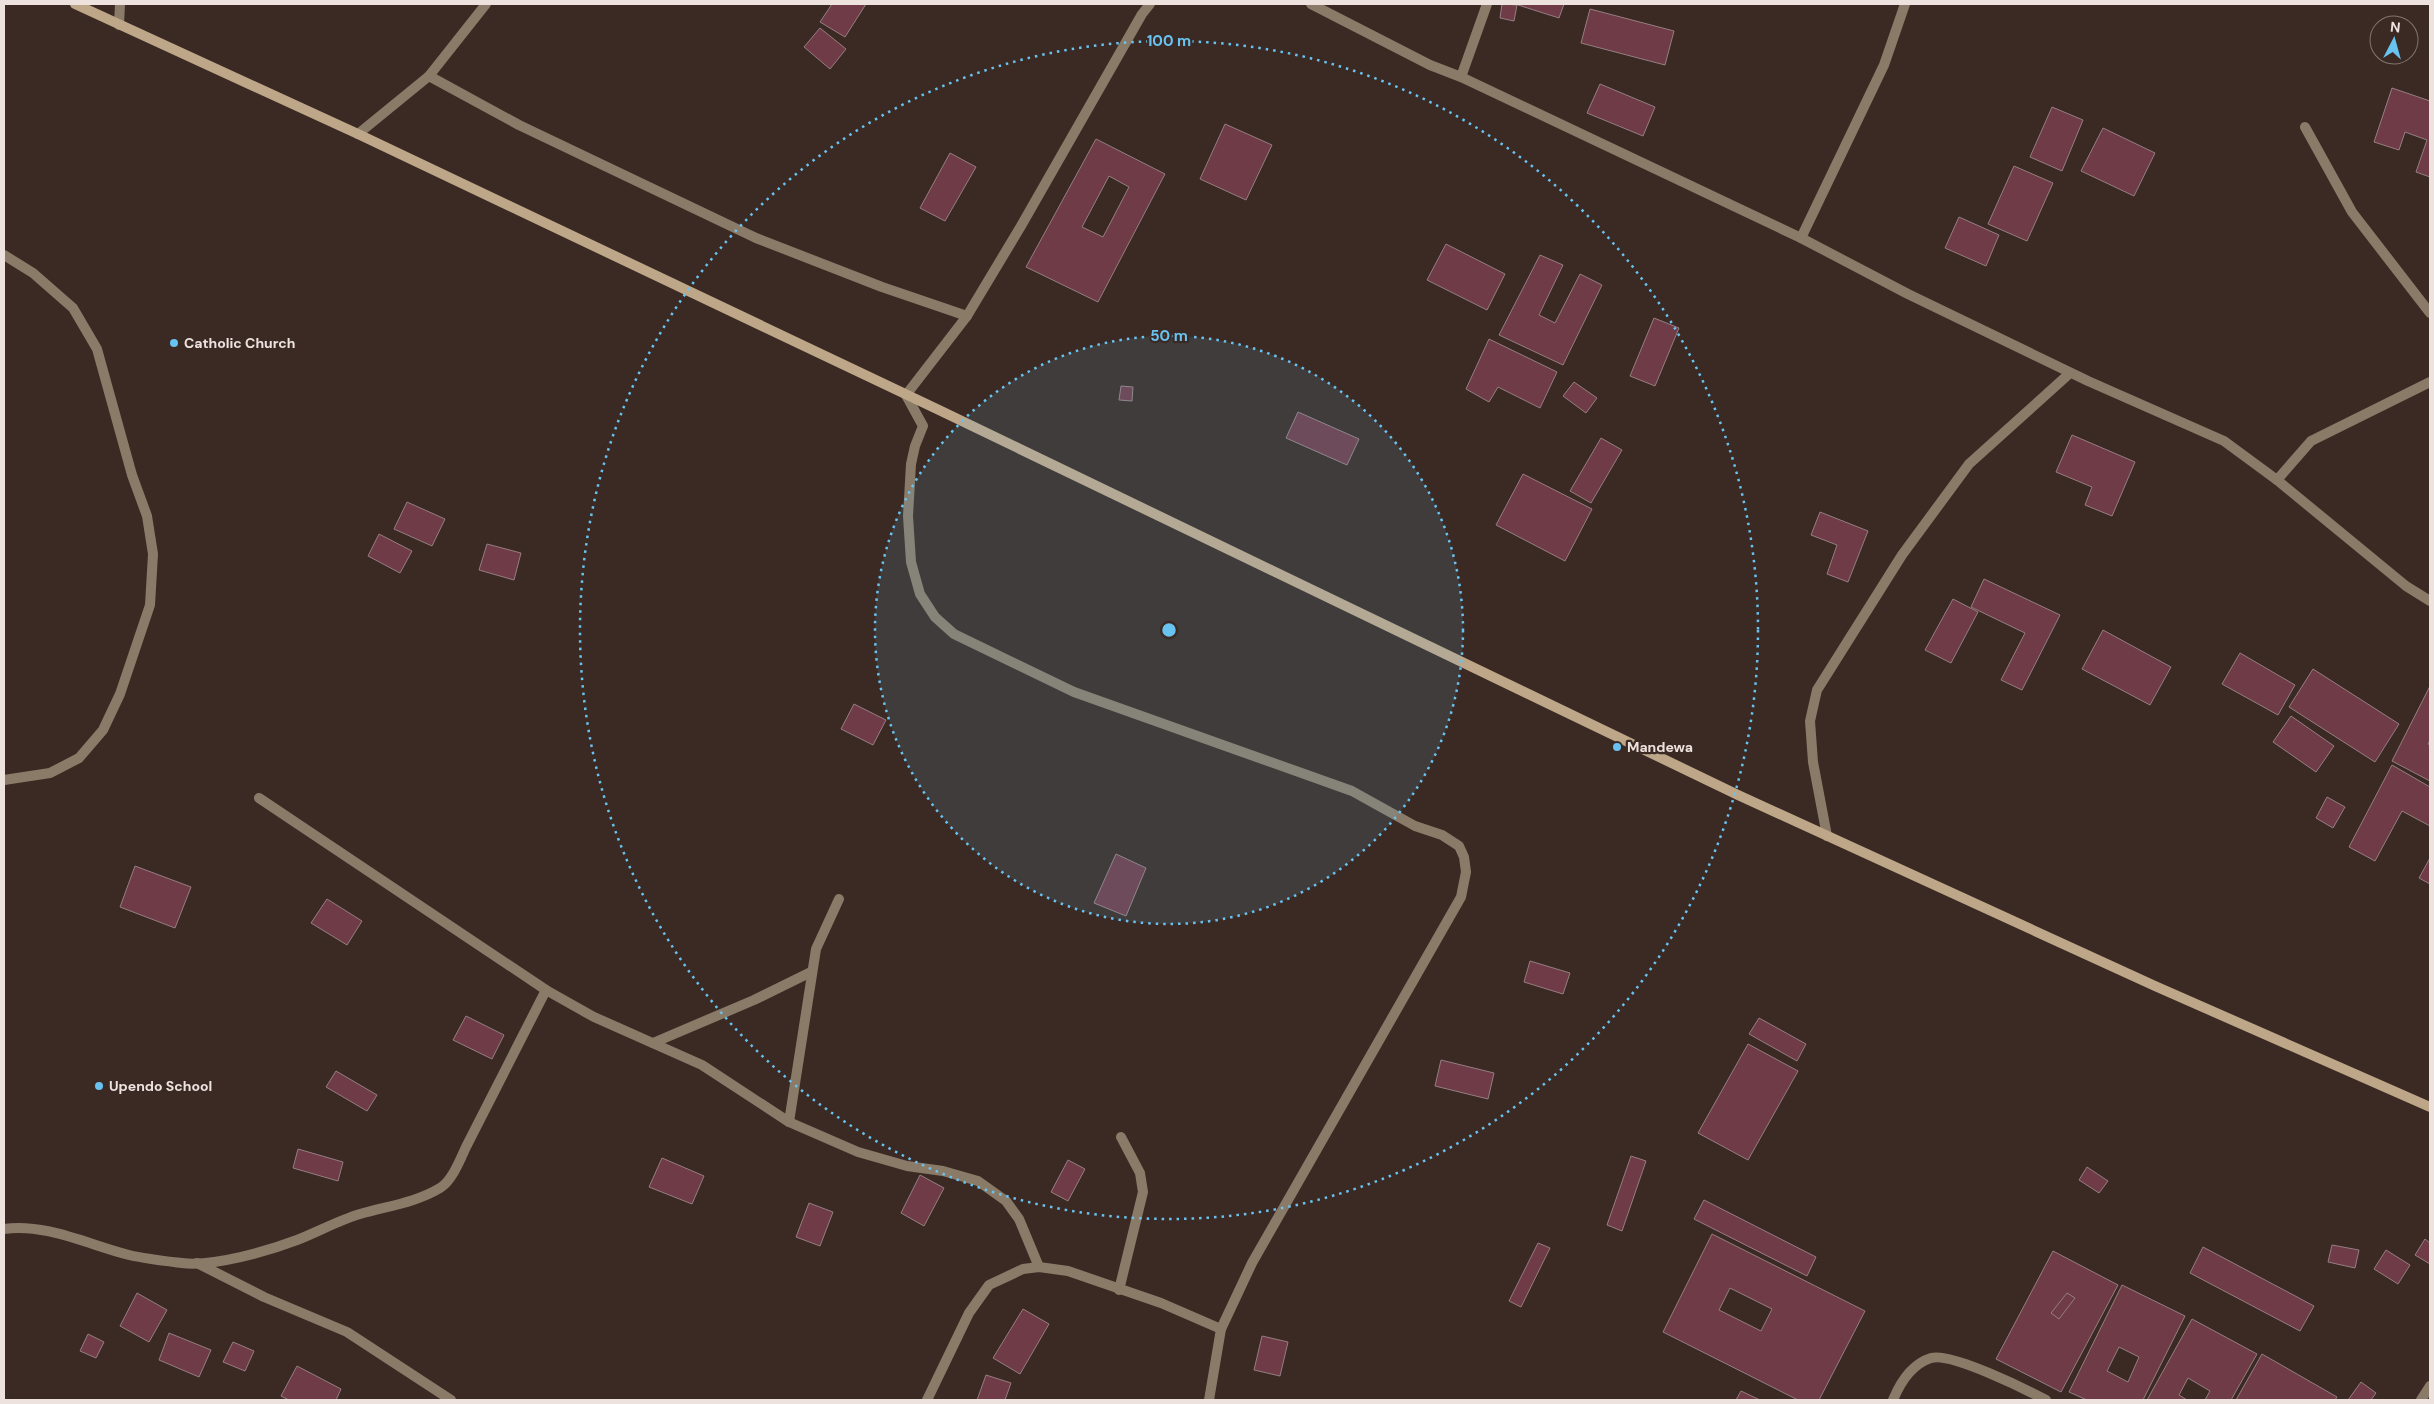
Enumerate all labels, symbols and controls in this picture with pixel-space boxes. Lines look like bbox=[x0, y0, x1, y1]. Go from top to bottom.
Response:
north arrow bbox=[2369, 15, 2419, 65]
text: N bbox=[2389, 18, 2401, 37]
text: 100 m bbox=[1147, 31, 1191, 51]
text: 50 m bbox=[1150, 326, 1188, 346]
place label: Catholic Church bbox=[184, 334, 295, 352]
marker: Catholic Church bbox=[168, 337, 180, 349]
centre of rings bbox=[1160, 621, 1178, 639]
place label: Mandewa bbox=[1627, 738, 1693, 756]
marker: Mandewa bbox=[1611, 741, 1623, 753]
place label: Upendo School bbox=[109, 1077, 212, 1095]
marker: Upendo School bbox=[93, 1080, 105, 1092]

